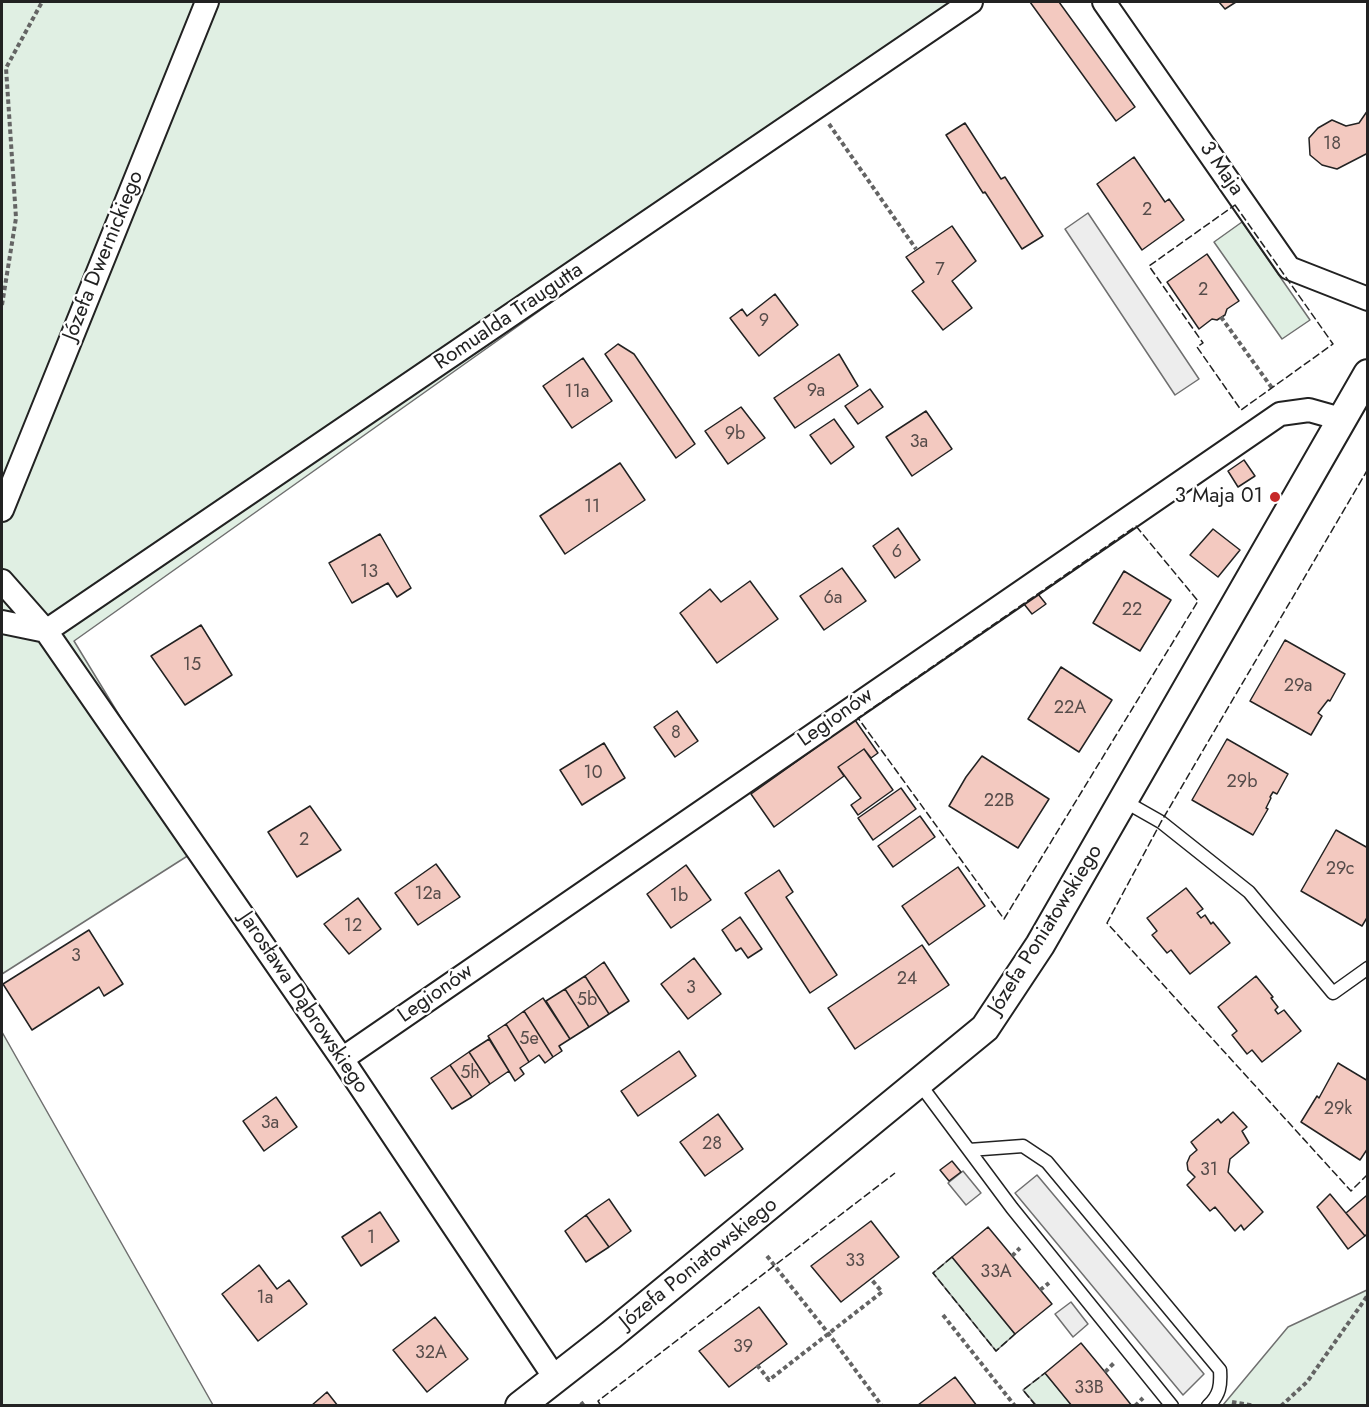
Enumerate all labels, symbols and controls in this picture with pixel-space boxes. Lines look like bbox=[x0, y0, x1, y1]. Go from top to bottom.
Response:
house number: 18 bbox=[1323, 134, 1341, 156]
street label: 3 Maja bbox=[1193, 137, 1249, 201]
street label: Józefa Dwernickiego bbox=[58, 167, 150, 345]
house number: 2 bbox=[1142, 200, 1152, 222]
street label: Romualda Traugutta bbox=[430, 258, 588, 376]
house number: 7 bbox=[935, 260, 945, 282]
house number: 2 bbox=[1198, 280, 1208, 302]
house number: 9 bbox=[759, 311, 769, 333]
house number: 9a bbox=[807, 381, 825, 403]
house number: 11a bbox=[565, 382, 589, 404]
house number: 9b bbox=[725, 424, 745, 446]
house number: 3a bbox=[910, 432, 928, 454]
place label: 3 Maja 01 bbox=[1174, 484, 1263, 510]
marker: 3 Maja 01 bbox=[1268, 490, 1282, 504]
house number: 11 bbox=[584, 497, 600, 519]
house number: 6 bbox=[892, 542, 902, 564]
house number: 13 bbox=[360, 562, 378, 584]
house number: 6a bbox=[823, 588, 843, 610]
house number: 22 bbox=[1122, 600, 1142, 622]
house number: 15 bbox=[183, 655, 201, 677]
house number: 29a bbox=[1284, 676, 1312, 698]
street label: Legionów bbox=[794, 683, 878, 753]
house number: 22A bbox=[1054, 698, 1086, 720]
house number: 8 bbox=[671, 723, 681, 745]
house number: 10 bbox=[584, 763, 602, 785]
house number: 29b bbox=[1227, 772, 1257, 794]
house number: 22B bbox=[984, 791, 1014, 813]
house number: 2 bbox=[299, 830, 309, 852]
street label: Józefa Poniatowskiego bbox=[983, 840, 1109, 1020]
house number: 29c bbox=[1326, 859, 1354, 881]
house number: 12a bbox=[415, 884, 441, 906]
house number: 1b bbox=[670, 886, 688, 908]
street label: Jarosława Dąbrowskiego bbox=[233, 907, 373, 1099]
house number: 12 bbox=[344, 916, 362, 938]
house number: 3 bbox=[71, 946, 81, 968]
street label: Legionów bbox=[394, 959, 478, 1029]
house number: 24 bbox=[897, 969, 917, 991]
house number: 3 bbox=[686, 978, 696, 1000]
house number: 5b bbox=[577, 990, 597, 1012]
house number: 5e bbox=[519, 1029, 539, 1051]
house number: 5h bbox=[460, 1063, 480, 1085]
house number: 29k bbox=[1324, 1099, 1352, 1121]
house number: 3a bbox=[261, 1113, 279, 1135]
house number: 28 bbox=[702, 1134, 722, 1156]
house number: 31 bbox=[1200, 1160, 1218, 1182]
street label: Józefa Poniatowskiego bbox=[615, 1193, 783, 1335]
house number: 1 bbox=[367, 1228, 375, 1250]
house number: 33 bbox=[845, 1251, 865, 1273]
house number: 33A bbox=[980, 1262, 1012, 1284]
house number: 1a bbox=[257, 1288, 273, 1310]
house number: 39 bbox=[733, 1337, 753, 1359]
house number: 32A bbox=[415, 1343, 447, 1365]
house number: 33B bbox=[1074, 1378, 1104, 1400]

